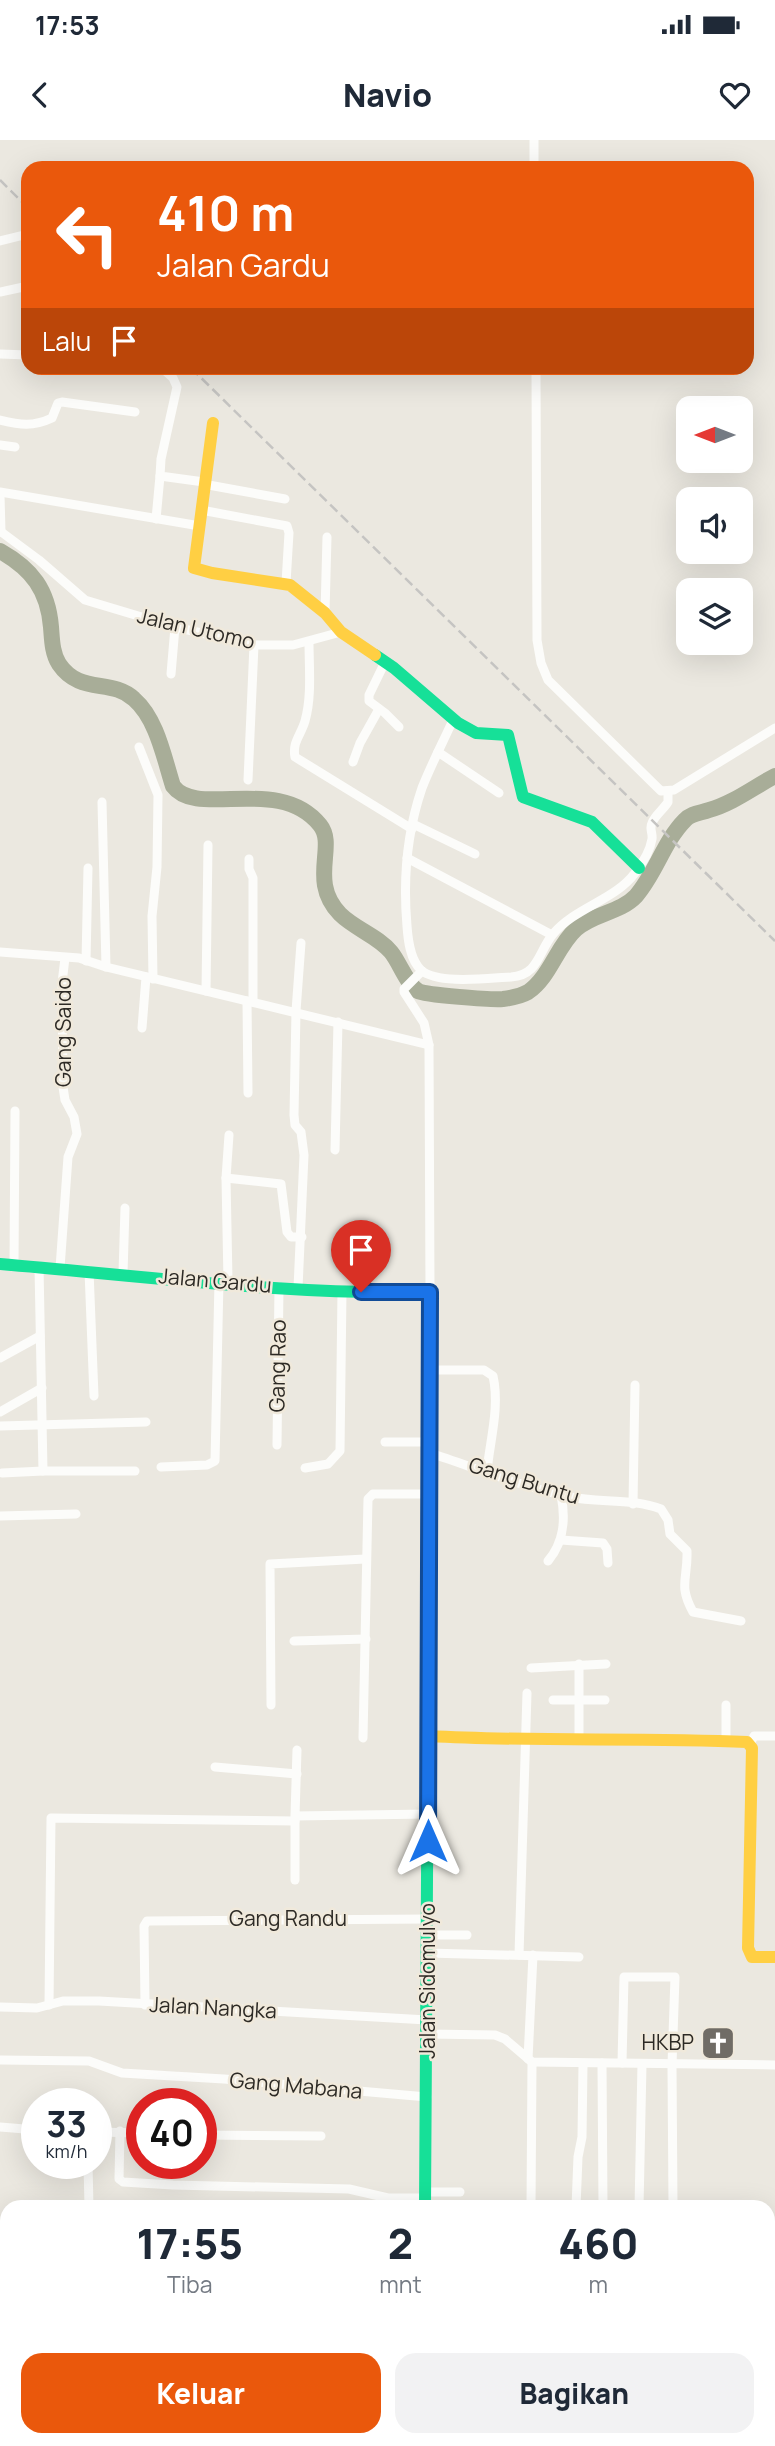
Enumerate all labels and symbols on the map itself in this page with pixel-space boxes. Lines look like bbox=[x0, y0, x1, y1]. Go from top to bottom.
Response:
north arrow bbox=[676, 396, 752, 472]
street label: Jalan Utomo bbox=[135, 601, 258, 655]
street label: Gang Saido bbox=[49, 977, 77, 1087]
pin bbox=[331, 1220, 391, 1292]
street label: Jalan Gardu bbox=[157, 1261, 273, 1299]
street label: Gang Rao bbox=[262, 1319, 292, 1413]
street label: Gang Buntu bbox=[466, 1450, 583, 1510]
position arrow bbox=[391, 1804, 465, 1878]
street label: Jalan Sidomulyo bbox=[413, 1903, 441, 2059]
street label: Gang Randu bbox=[229, 1904, 347, 1932]
street label: Jalan Nangka bbox=[149, 1990, 278, 2024]
church icon: HKBP bbox=[699, 2024, 737, 2062]
place label: HKBP bbox=[642, 2028, 694, 2056]
street label: Gang Mabana bbox=[229, 2065, 364, 2105]
speed limit sign: 40 bbox=[126, 2088, 217, 2179]

